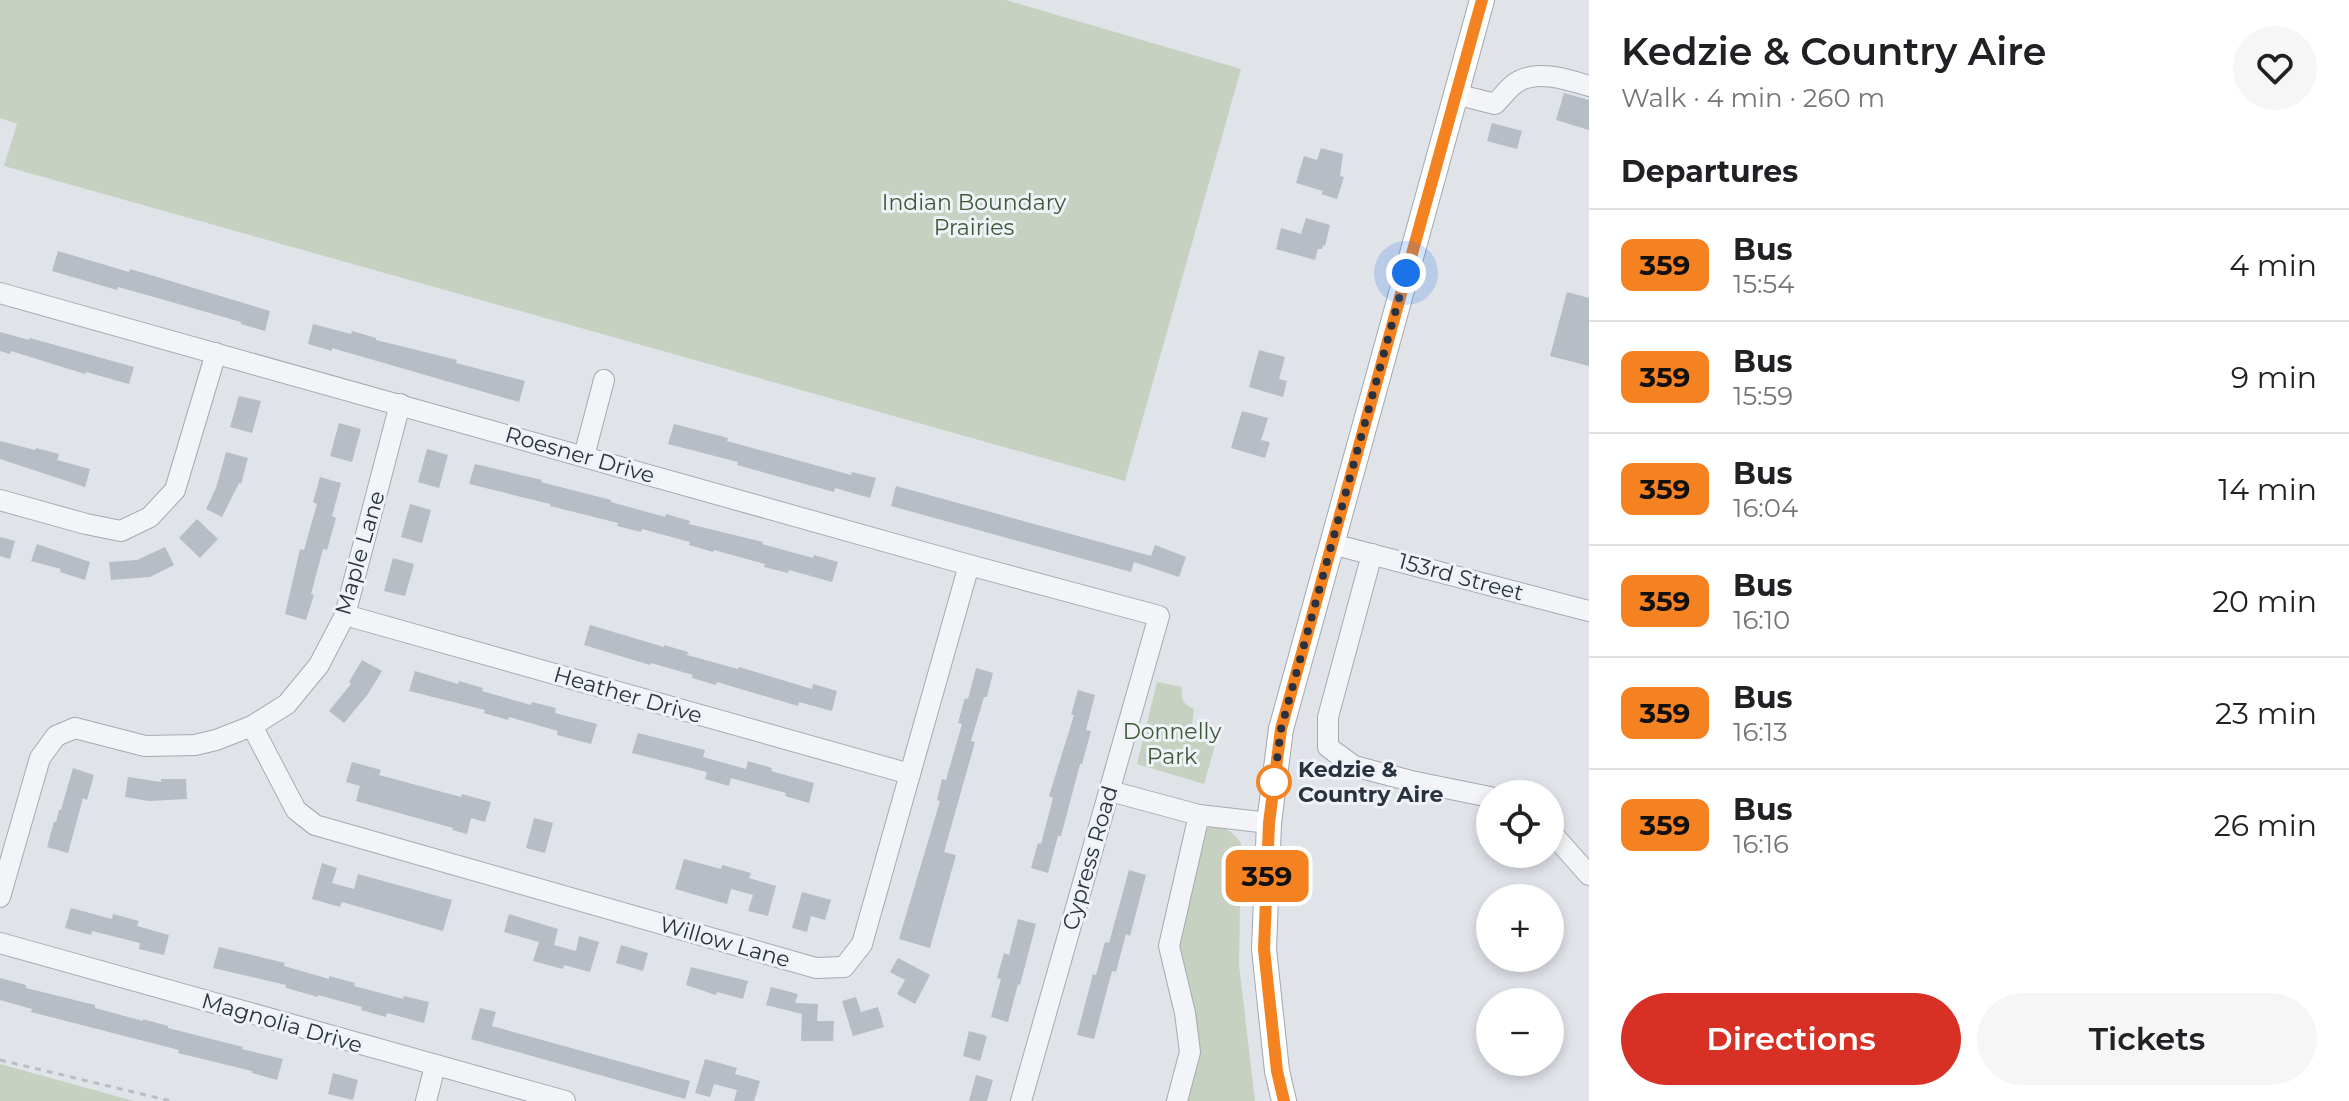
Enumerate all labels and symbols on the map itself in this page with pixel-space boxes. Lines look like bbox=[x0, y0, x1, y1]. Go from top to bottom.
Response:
park label: Indian Boundary Prairies bbox=[882, 189, 1066, 241]
your location bbox=[1386, 253, 1426, 293]
street label: Roesner Drive bbox=[502, 421, 658, 489]
street label: Maple Lane bbox=[329, 488, 391, 618]
street label: 153rd Street bbox=[1395, 547, 1527, 607]
street label: Heather Drive bbox=[551, 661, 705, 729]
park label: Donnelly Park bbox=[1123, 718, 1221, 770]
place label: Kedzie & Country Aire bbox=[1298, 756, 1443, 808]
marker: Kedzie & Country Aire bbox=[1257, 765, 1291, 799]
street label: Cypress Road bbox=[1056, 783, 1124, 933]
line badge: 359 bbox=[1221, 850, 1313, 902]
street label: Willow Lane bbox=[657, 910, 793, 974]
street label: Magnolia Drive bbox=[199, 987, 365, 1059]

